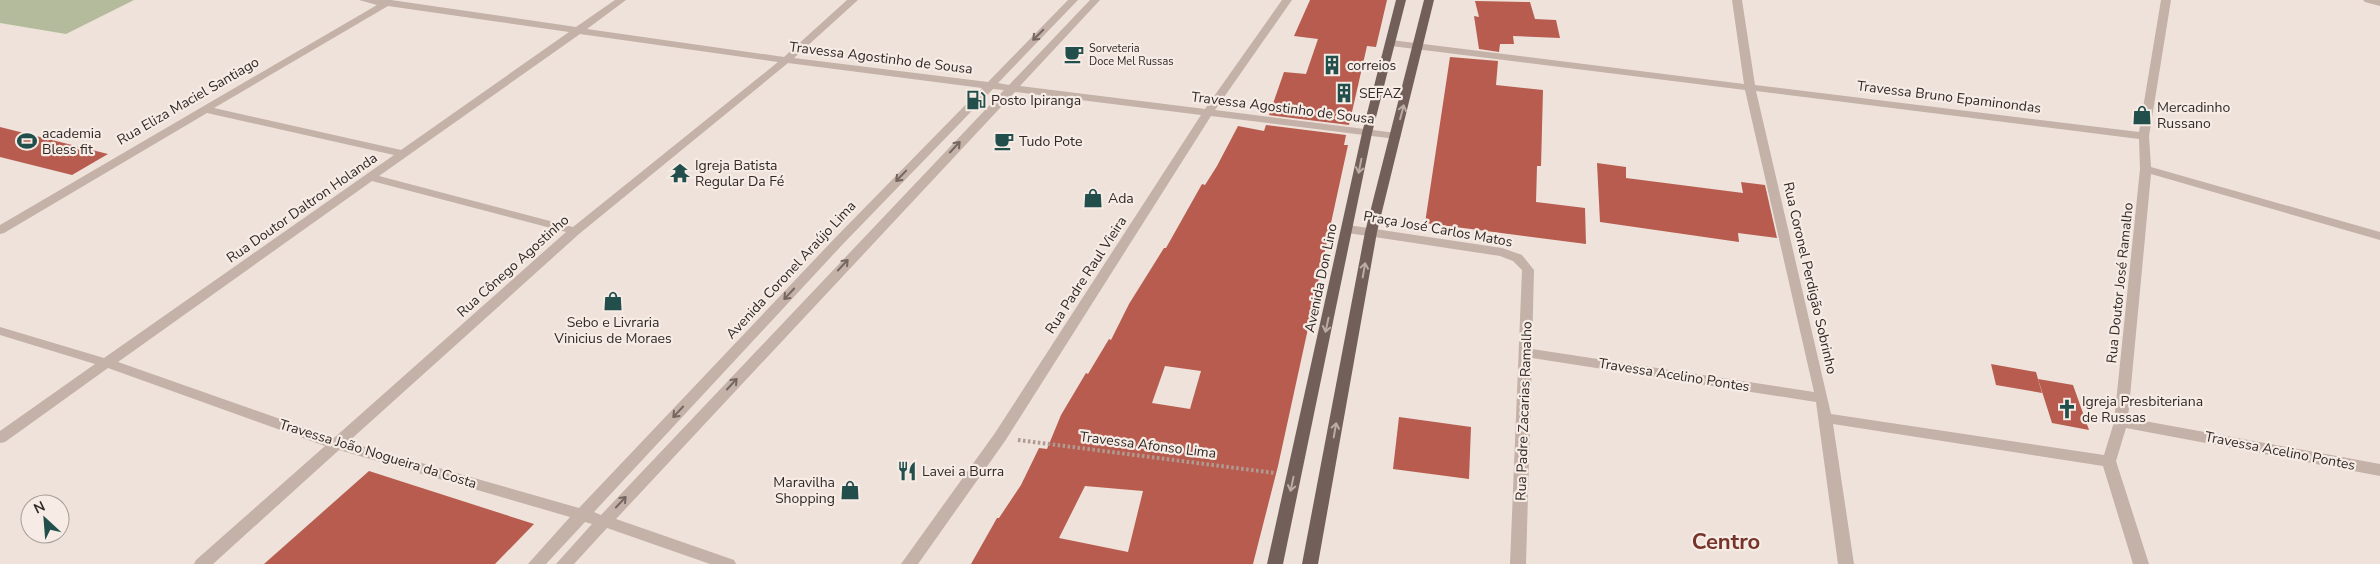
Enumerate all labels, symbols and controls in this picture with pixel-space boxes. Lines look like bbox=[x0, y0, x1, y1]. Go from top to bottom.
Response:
one-way arrow bbox=[1033, 28, 1045, 40]
street label: Travessa Agostinho de Sousa bbox=[788, 37, 974, 79]
place label: Sorveteria Doce Mel Russas bbox=[1089, 41, 1174, 69]
cafe icon: Sorveteria Doce Mel Russas bbox=[1063, 43, 1085, 65]
street label: Rua Eliza Maciel Santiago bbox=[114, 52, 263, 149]
building icon: correios bbox=[1321, 54, 1343, 76]
place label: correios bbox=[1347, 56, 1397, 75]
street label: Travessa Bruno Epaminondas bbox=[1856, 76, 2042, 118]
building icon: SEFAZ bbox=[1333, 82, 1355, 104]
place label: SEFAZ bbox=[1359, 84, 1401, 103]
street label: Travessa Agostinho de Sousa bbox=[1190, 87, 1376, 129]
fuel station icon: Posto Ipiranga bbox=[965, 89, 987, 111]
place label: Posto Ipiranga bbox=[991, 91, 1081, 110]
place label: Mercadinho Russano bbox=[2157, 98, 2230, 133]
shop icon: Mercadinho Russano bbox=[2131, 104, 2153, 126]
one-way arrow bbox=[1398, 105, 1407, 121]
place label: academia Bless fit bbox=[42, 124, 102, 159]
sports icon: academia Bless fit bbox=[16, 130, 38, 152]
cafe icon: Tudo Pote bbox=[993, 130, 1015, 152]
place label: Tudo Pote bbox=[1019, 132, 1082, 151]
one-way arrow bbox=[949, 141, 961, 153]
street label: Rua Doutor Daltron Holanda bbox=[223, 149, 381, 267]
place label: Igreja Batista Regular Da Fé bbox=[695, 156, 784, 191]
one-way arrow bbox=[1355, 158, 1364, 174]
temple icon: Igreja Batista Regular Da Fé bbox=[669, 162, 691, 184]
one-way arrow bbox=[895, 170, 907, 183]
street label: Rua Coronel Perdigão Sobrinho bbox=[1779, 180, 1841, 376]
shop icon: Ada bbox=[1082, 187, 1104, 209]
place label: Ada bbox=[1108, 189, 1134, 208]
street label: Avenida Coronel Araújo Lima bbox=[722, 197, 860, 343]
street label: Rua Doutor José Ramalho bbox=[2102, 201, 2138, 364]
street label: Praça José Carlos Matos bbox=[1362, 207, 1514, 252]
street label: Rua Cônego Agostinho bbox=[453, 210, 573, 321]
street label: Rua Padre Raul Vieira bbox=[1041, 213, 1131, 337]
street label: Avenida Don Lino bbox=[1300, 221, 1342, 334]
one-way arrow bbox=[837, 259, 849, 272]
one-way arrow bbox=[1360, 263, 1370, 279]
one-way arrow bbox=[783, 288, 795, 301]
shop icon: Sebo e Livraria Vinicius de Moraes bbox=[602, 290, 624, 312]
place label: Sebo e Livraria Vinicius de Moraes bbox=[553, 313, 672, 348]
one-way arrow bbox=[1321, 317, 1331, 333]
street label: Rua Padre Zacarias Ramalho bbox=[1511, 321, 1537, 501]
street label: Travessa Acelino Pontes bbox=[1597, 354, 1751, 396]
one-way arrow bbox=[726, 377, 738, 390]
place label: Igreja Presbiteriana de Russas bbox=[2082, 392, 2203, 427]
church icon: Igreja Presbiteriana de Russas bbox=[2056, 398, 2078, 420]
one-way arrow bbox=[672, 406, 684, 419]
street label: Travessa João Nogueira da Costa bbox=[277, 415, 479, 493]
one-way arrow bbox=[1330, 422, 1340, 438]
street label: Travessa Afonso Lima bbox=[1079, 427, 1217, 463]
street label: Travessa Acelino Pontes bbox=[2203, 427, 2357, 475]
restaurant icon: Lavei a Burra bbox=[896, 460, 918, 482]
place label: Lavei a Burra bbox=[922, 462, 1004, 481]
place label: Maravilha Shopping bbox=[773, 473, 835, 508]
one-way arrow bbox=[1287, 475, 1296, 491]
shop icon: Maravilha Shopping bbox=[839, 479, 861, 501]
north arrow bbox=[20, 494, 70, 544]
one-way arrow bbox=[615, 496, 627, 508]
text: N bbox=[31, 497, 48, 519]
district label: Centro bbox=[1692, 527, 1760, 557]

